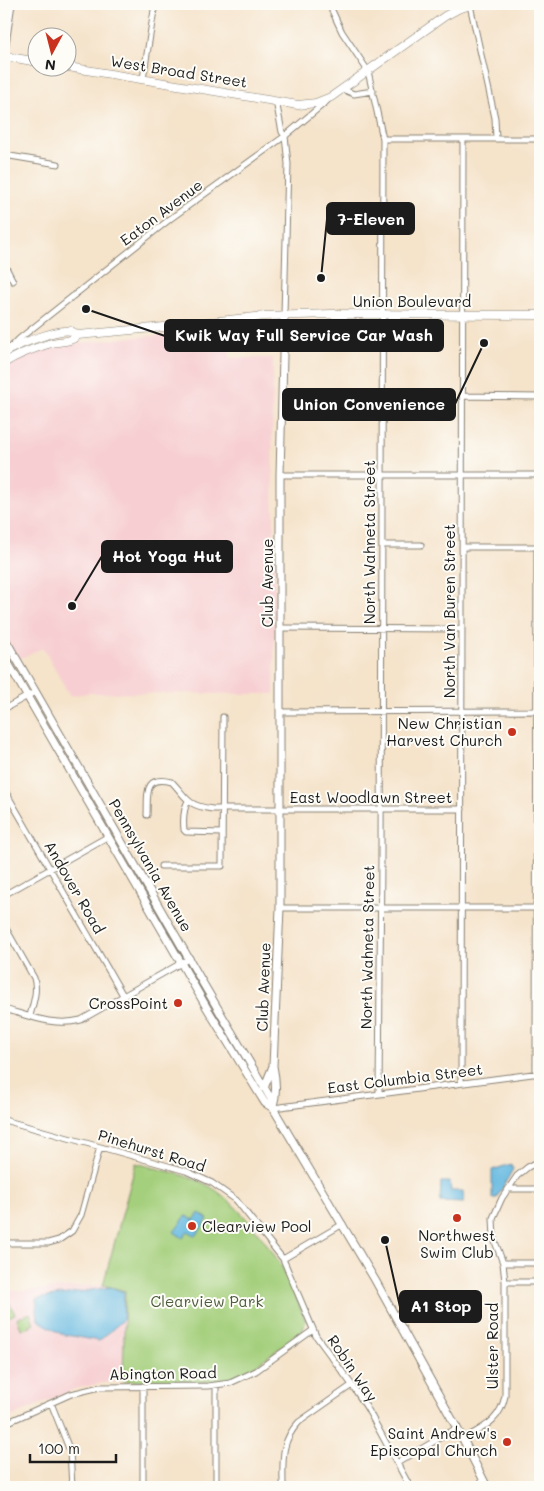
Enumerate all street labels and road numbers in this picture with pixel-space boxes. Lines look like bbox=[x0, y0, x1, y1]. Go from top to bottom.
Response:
street label: West Broad Street bbox=[109, 50, 249, 92]
street label: Eaton Avenue bbox=[116, 174, 206, 250]
street label: Union Boulevard bbox=[353, 291, 471, 311]
street label: North Wahneta Street bbox=[359, 460, 379, 624]
street label: North Van Buren Street bbox=[439, 524, 459, 698]
street label: Club Avenue bbox=[257, 539, 277, 627]
street label: East Woodlawn Street bbox=[290, 787, 452, 807]
street label: Pennsylvania Avenue bbox=[105, 795, 197, 935]
street label: Andover Road bbox=[40, 837, 110, 937]
street label: North Wahneta Street bbox=[356, 865, 378, 1029]
street label: Club Avenue bbox=[251, 942, 275, 1032]
street label: East Columbia Street bbox=[326, 1059, 484, 1097]
street label: Pinehurst Road bbox=[96, 1124, 208, 1176]
street label: Ulster Road bbox=[482, 1303, 502, 1389]
street label: Robin Way bbox=[323, 1331, 383, 1405]
street label: Abington Road bbox=[109, 1362, 217, 1384]

